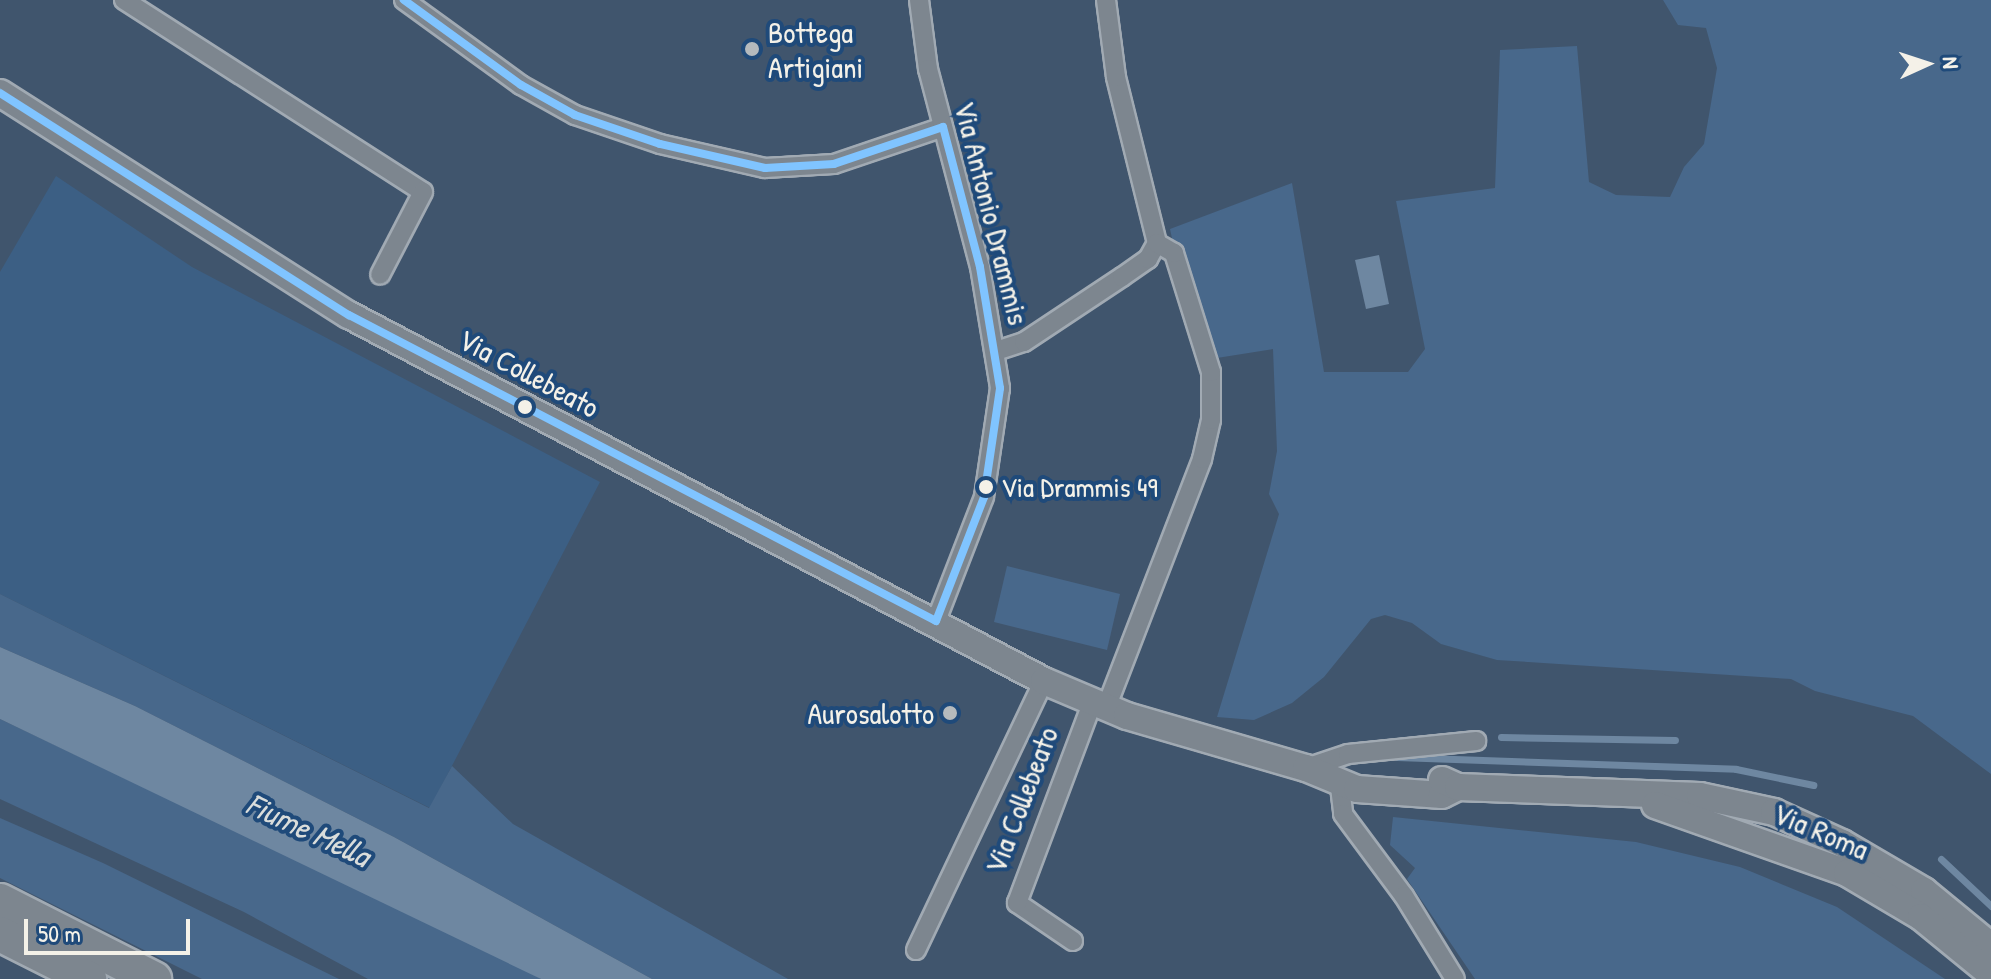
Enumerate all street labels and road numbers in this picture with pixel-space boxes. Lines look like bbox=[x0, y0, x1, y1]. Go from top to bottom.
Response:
street label: Via Antonio Drammis bbox=[947, 98, 1037, 328]
street label: Via Collebeato bbox=[453, 321, 605, 425]
street label: Via Collebeato bbox=[977, 722, 1065, 878]
street label: Via Roma bbox=[1768, 795, 1874, 867]

